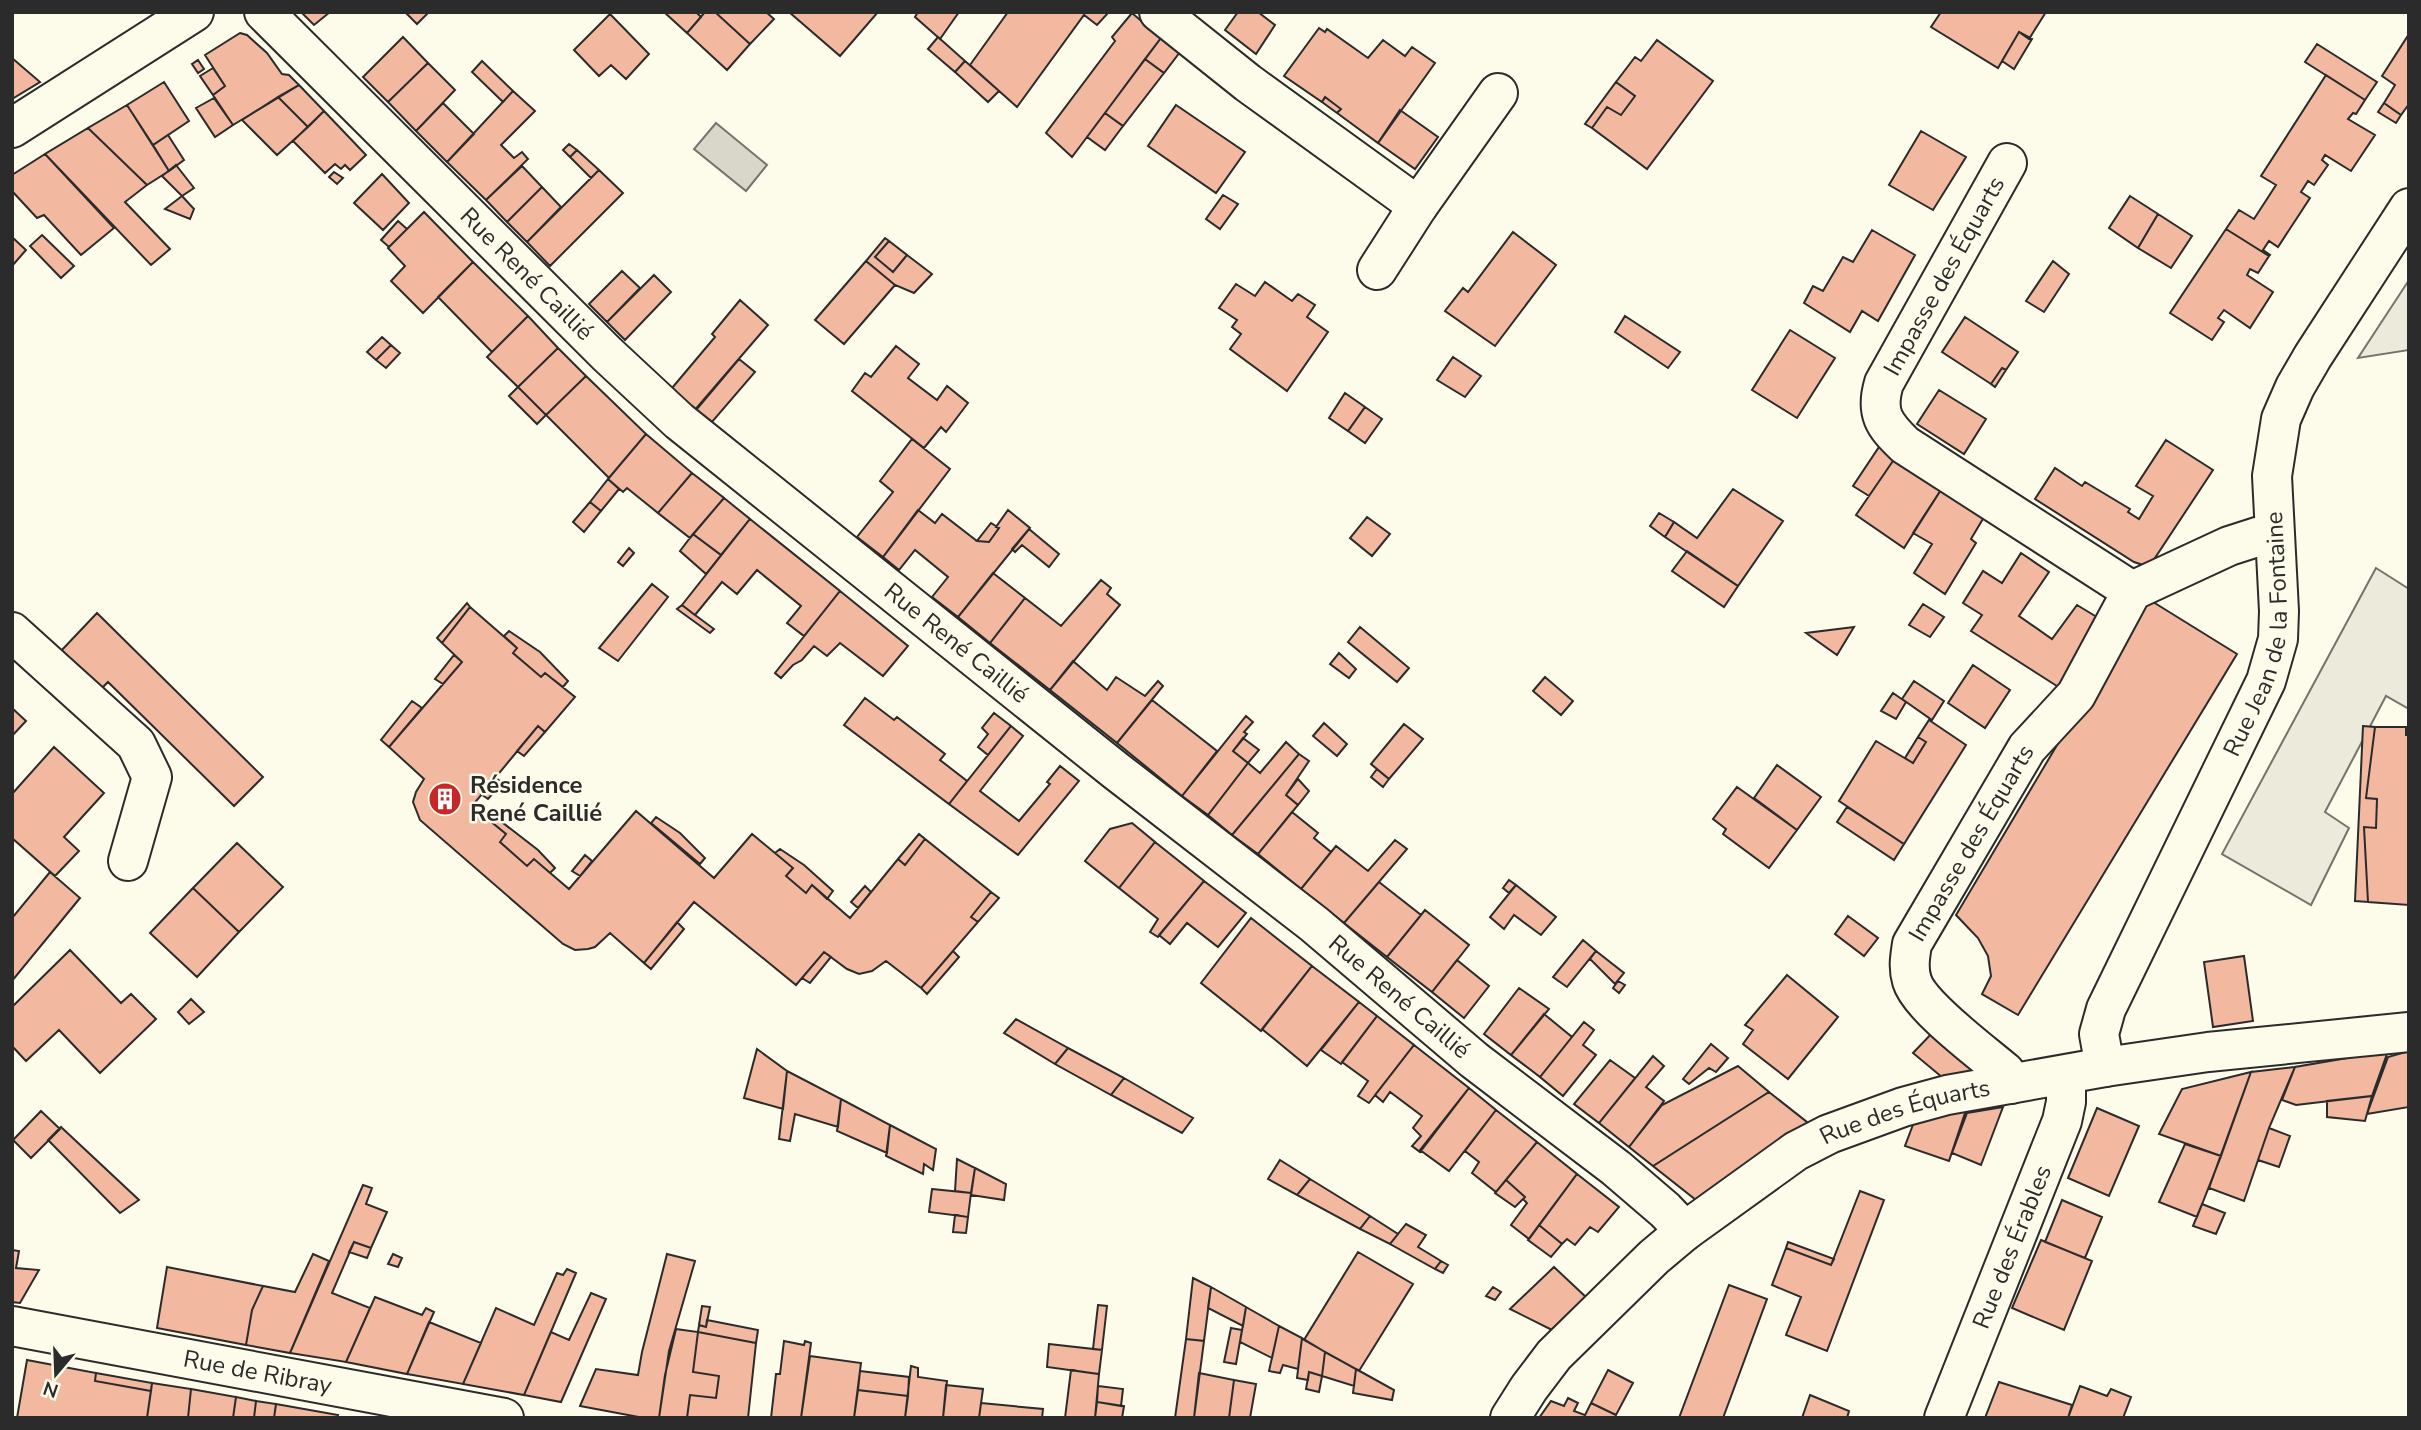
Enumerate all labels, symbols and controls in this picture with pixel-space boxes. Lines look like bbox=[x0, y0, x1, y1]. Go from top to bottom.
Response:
street label: Impasse des Équarts bbox=[1876, 171, 2012, 381]
street label: Rue René Caillié bbox=[453, 200, 600, 348]
street label: Rue Jean de la Fontaine bbox=[2216, 511, 2295, 762]
street label: Rue René Caillié bbox=[878, 575, 1035, 711]
street label: Impasse des Équarts bbox=[1901, 739, 2042, 947]
place label: Résidence René Caillié bbox=[470, 769, 602, 829]
building icon: Résidence René Caillié bbox=[426, 780, 464, 818]
street label: Rue René Caillié bbox=[1322, 927, 1477, 1066]
street label: Rue des Équarts bbox=[1814, 1072, 1993, 1152]
street label: Rue des Érables bbox=[1965, 1160, 2059, 1334]
north arrow bbox=[21, 1339, 91, 1409]
street label: Rue de Ribray bbox=[181, 1342, 335, 1402]
text: N bbox=[40, 1375, 62, 1404]

